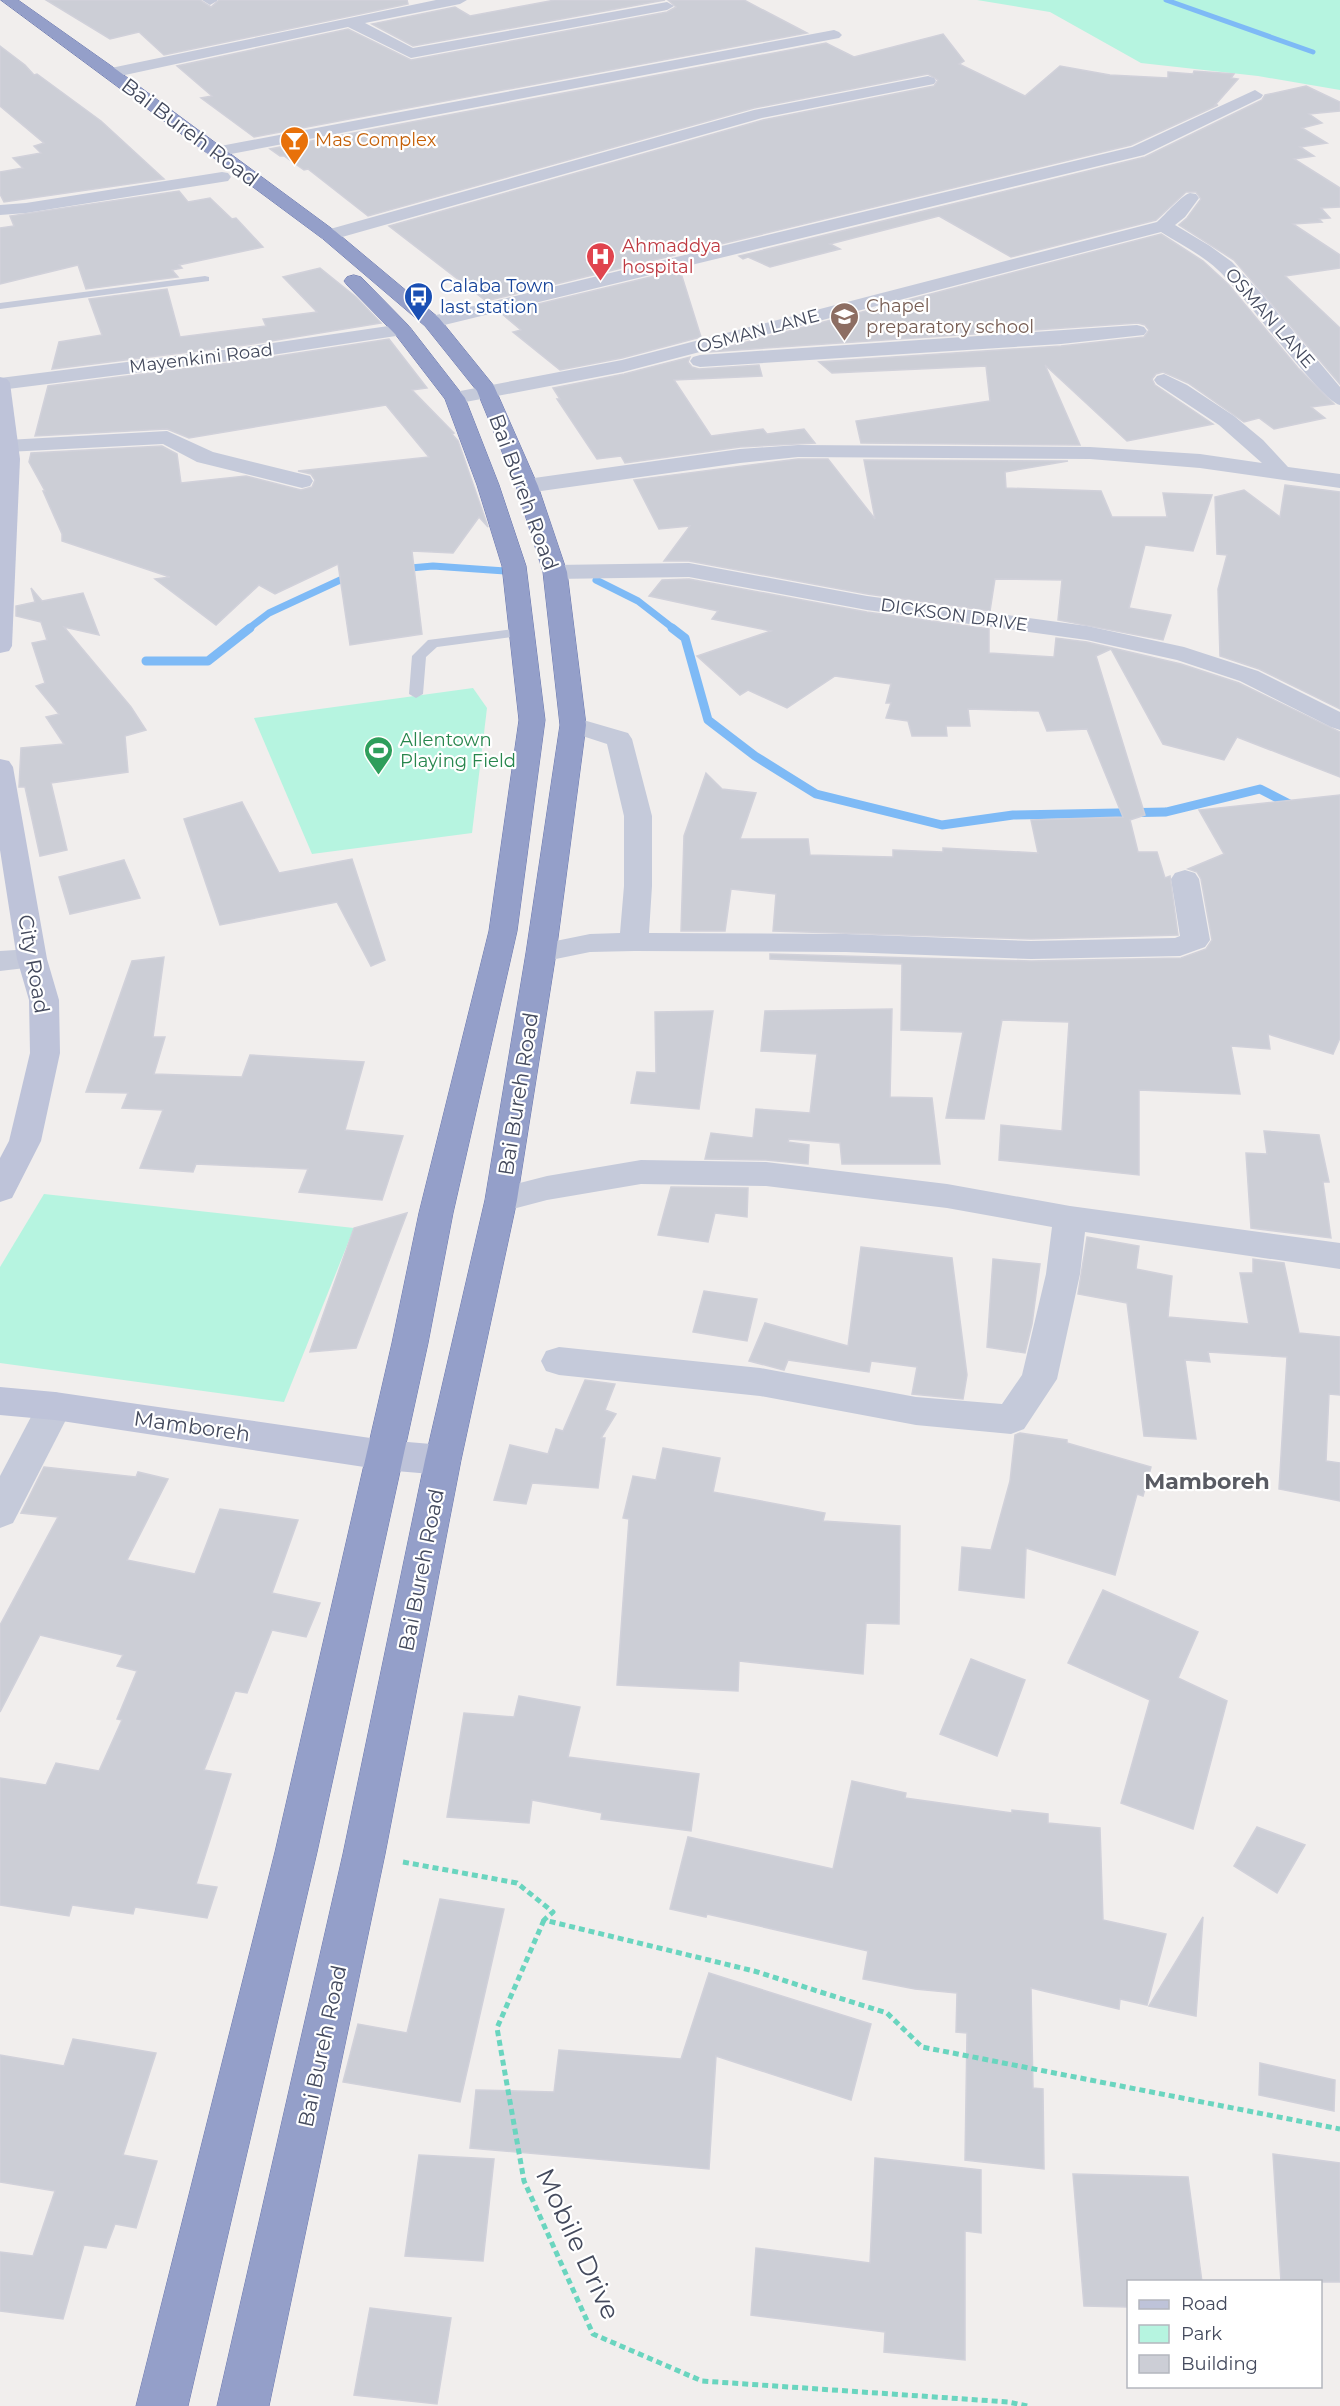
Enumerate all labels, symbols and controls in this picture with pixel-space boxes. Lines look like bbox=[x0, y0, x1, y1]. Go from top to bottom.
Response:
street label: Bai Bureh Road bbox=[117, 72, 263, 192]
bar icon: Mas Complex bbox=[278, 124, 310, 166]
place label: Mas Complex bbox=[315, 129, 437, 151]
place label: Ahmaddya hospital bbox=[622, 235, 721, 278]
hospital icon: Ahmaddya hospital bbox=[585, 240, 617, 282]
street label: OSMAN LANE bbox=[1220, 263, 1320, 373]
place label: Calaba Town last station bbox=[440, 275, 555, 318]
bus stop icon: Calaba Town last station bbox=[403, 280, 435, 322]
place label: Chapel preparatory school bbox=[866, 295, 1034, 338]
school or university icon: Chapel preparatory school bbox=[829, 300, 861, 342]
street label: OSMAN LANE bbox=[694, 304, 822, 358]
street label: Mayenkini Road bbox=[128, 338, 274, 378]
street label: Bai Bureh Road bbox=[484, 410, 564, 574]
street label: DICKSON DRIVE bbox=[879, 594, 1029, 636]
place label: Allentown Playing Field bbox=[400, 729, 516, 772]
sports icon: Allentown Playing Field bbox=[363, 734, 395, 776]
street label: City Road bbox=[13, 913, 55, 1015]
street label: Bai Bureh Road bbox=[493, 1011, 543, 1177]
street label: Mamboreh bbox=[132, 1405, 252, 1447]
district label: Mamboreh bbox=[1144, 1468, 1270, 1495]
street label: Bai Bureh Road bbox=[393, 1487, 449, 1653]
street label: Bai Bureh Road bbox=[293, 1963, 351, 2129]
street label: Mobile Drive bbox=[529, 2163, 627, 2325]
legend bbox=[1127, 2280, 1322, 2388]
text: Road bbox=[1181, 2293, 1228, 2315]
text: Park bbox=[1181, 2323, 1222, 2345]
text: Building bbox=[1181, 2353, 1258, 2375]

